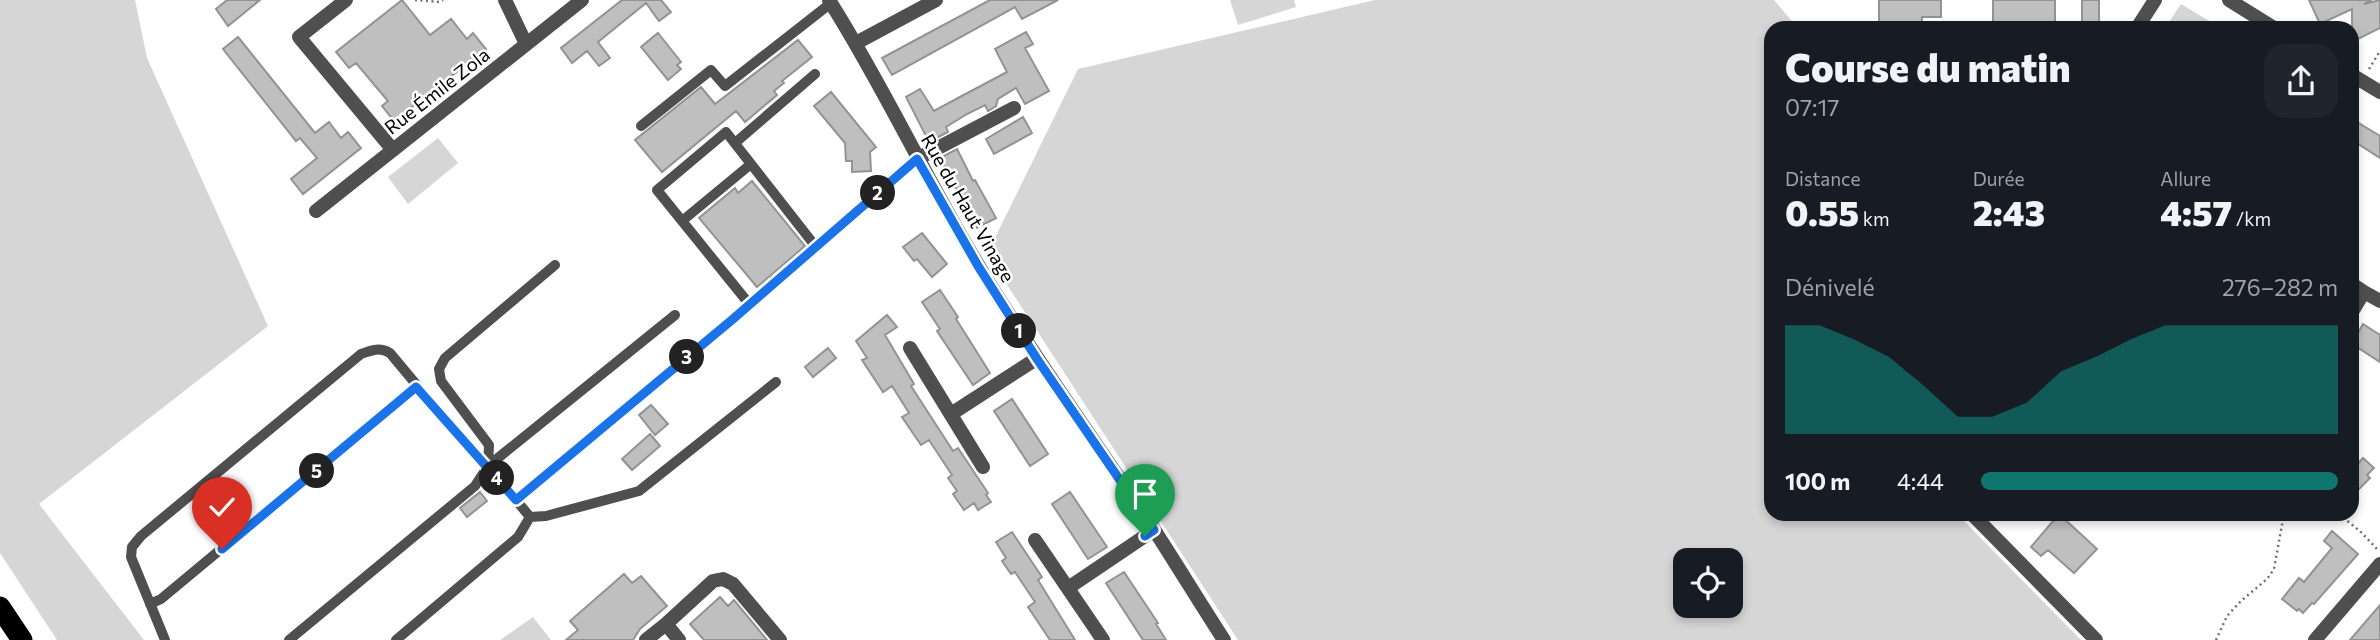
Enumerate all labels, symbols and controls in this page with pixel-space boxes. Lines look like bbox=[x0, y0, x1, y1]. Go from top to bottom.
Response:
street label: Rue Émile Zola bbox=[380, 42, 494, 139]
text: Course du matin bbox=[1785, 43, 2070, 90]
button: share bbox=[2264, 44, 2338, 118]
text: 07:17 bbox=[1785, 93, 1839, 121]
street label: Rue du Haut Vinage bbox=[917, 130, 1020, 286]
text: Distance bbox=[1785, 167, 1861, 190]
text: Durée bbox=[1973, 167, 2025, 190]
text: Allure bbox=[2160, 167, 2211, 190]
pin: 2 bbox=[860, 176, 896, 210]
text: 2 bbox=[872, 181, 883, 204]
text: 0.55 bbox=[1785, 190, 1859, 233]
text: 2:43 bbox=[1973, 190, 2045, 233]
text: 4:57 bbox=[2160, 190, 2232, 233]
text: km bbox=[1859, 207, 1890, 230]
text: /km bbox=[2232, 207, 2271, 230]
text: Dénivelé bbox=[1785, 273, 1875, 301]
text: 276–282 m bbox=[2222, 273, 2338, 301]
pin: 1 bbox=[1002, 314, 1036, 348]
text: 1 bbox=[1014, 319, 1023, 342]
pin: 3 bbox=[670, 340, 704, 374]
text: 3 bbox=[681, 345, 692, 368]
pin: 5 bbox=[300, 454, 334, 489]
text: 5 bbox=[311, 459, 322, 482]
pin: 4 bbox=[480, 461, 514, 496]
pin bbox=[1115, 464, 1175, 536]
text: 4 bbox=[491, 466, 502, 489]
text: 100 m bbox=[1785, 467, 1850, 495]
text: 4:44 bbox=[1897, 467, 1944, 495]
icon: arrive bbox=[1126, 475, 1164, 513]
pin bbox=[192, 477, 252, 549]
icon: check bbox=[203, 488, 241, 526]
map controls bbox=[1673, 548, 1743, 618]
button: locate bbox=[1673, 548, 1743, 618]

